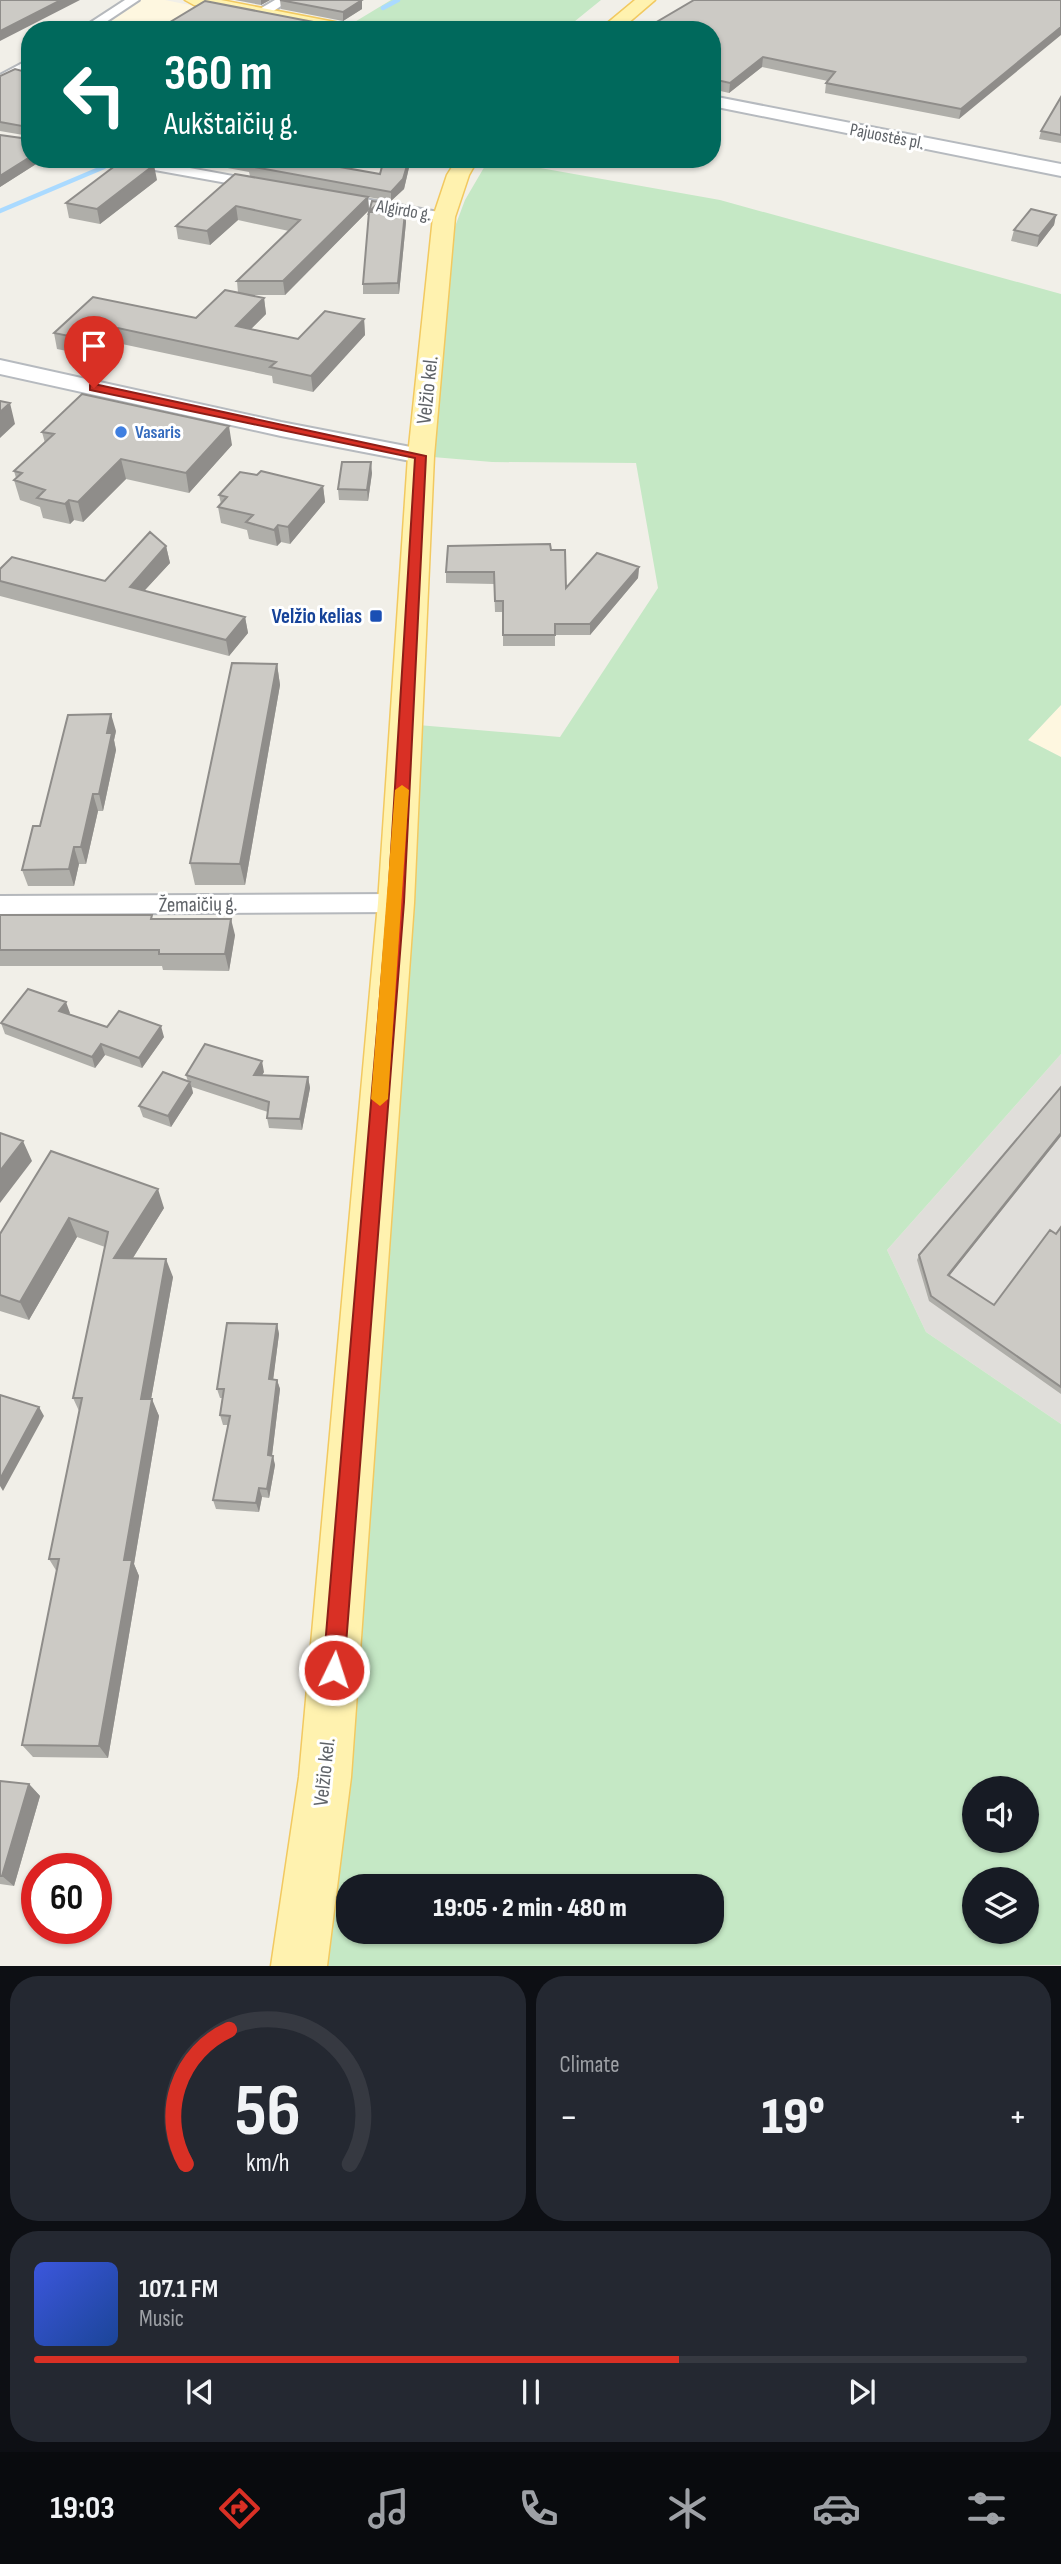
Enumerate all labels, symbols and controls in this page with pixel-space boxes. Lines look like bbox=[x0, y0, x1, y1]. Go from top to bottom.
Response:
text: 360 m bbox=[164, 45, 272, 104]
icon: left bbox=[49, 49, 140, 140]
text: Aukštaičių g. bbox=[164, 105, 298, 144]
street label: Pajuostės pl. bbox=[848, 119, 926, 154]
street label: Algirdo g. bbox=[374, 195, 433, 226]
pin bbox=[64, 316, 124, 388]
icon: arrive bbox=[75, 327, 113, 365]
street label: Velžio kel. bbox=[411, 355, 444, 425]
place label: Vasaris bbox=[135, 422, 181, 443]
marker: Vasaris bbox=[113, 424, 129, 440]
place label: Velžio kelias bbox=[272, 604, 362, 629]
marker: Velžio kelias bbox=[368, 608, 384, 624]
street label: Žemaičių g. bbox=[158, 891, 238, 918]
position arrow bbox=[297, 1633, 371, 1707]
street label: Velžio kel. bbox=[308, 1737, 341, 1807]
map controls bbox=[962, 1776, 1039, 1944]
button: sound bbox=[962, 1776, 1039, 1853]
speed limit sign: 60 bbox=[21, 1853, 112, 1944]
button: layers bbox=[962, 1867, 1039, 1944]
text: 19:05 · 2 min · 480 m bbox=[433, 1893, 627, 1924]
text: Climate bbox=[560, 2051, 619, 2079]
text: 56 bbox=[235, 2069, 301, 2157]
text: 19° bbox=[762, 2086, 825, 2149]
text: − bbox=[560, 2095, 578, 2140]
text: + bbox=[1008, 2095, 1027, 2140]
text: km/h bbox=[246, 2148, 289, 2179]
text: 107.1 FM bbox=[139, 2274, 218, 2305]
text: Music bbox=[139, 2305, 184, 2333]
icon: previous bbox=[181, 2373, 219, 2411]
icon: pause bbox=[512, 2373, 550, 2411]
icon: next bbox=[843, 2373, 881, 2411]
icon: directions bbox=[215, 2484, 264, 2533]
icon: music bbox=[364, 2484, 413, 2533]
icon: phone bbox=[514, 2484, 563, 2533]
icon: climate bbox=[663, 2484, 712, 2533]
icon: car bbox=[812, 2484, 861, 2533]
icon: filters bbox=[962, 2484, 1011, 2533]
text: 19:03 bbox=[50, 2489, 115, 2528]

